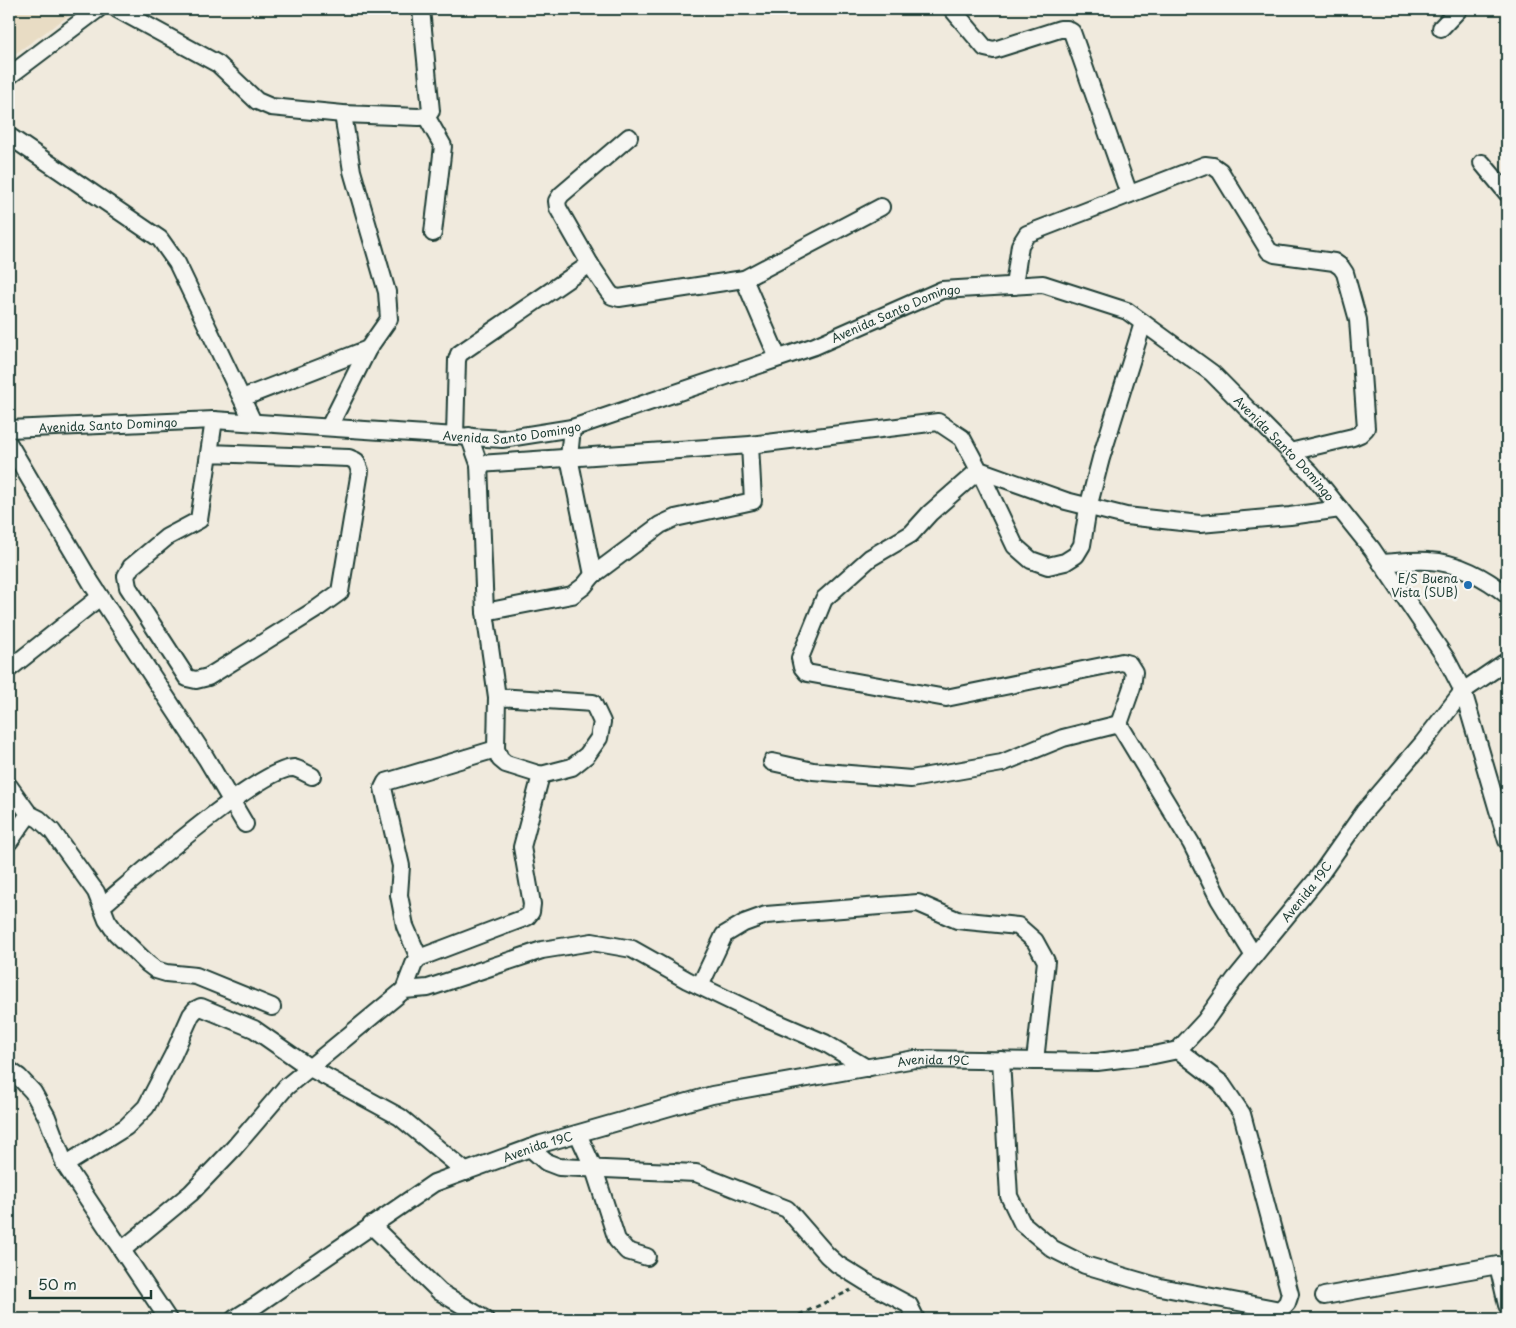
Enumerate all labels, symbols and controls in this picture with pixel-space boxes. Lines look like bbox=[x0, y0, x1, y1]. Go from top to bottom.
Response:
street label: Avenida Santo Domingo bbox=[828, 280, 961, 347]
street label: Avenida Santo Domingo bbox=[1230, 391, 1339, 505]
street label: Avenida Santo Domingo bbox=[38, 413, 178, 437]
street label: Avenida Santo Domingo bbox=[442, 417, 583, 448]
place label: E/S Buena Vista (SUB) bbox=[1391, 569, 1459, 601]
marker: E/S Buena Vista (SUB) bbox=[1462, 579, 1474, 591]
street label: Avenida 19C bbox=[1277, 857, 1336, 925]
street label: Avenida 19C bbox=[896, 1050, 970, 1071]
street label: Avenida 19C bbox=[500, 1126, 575, 1166]
scale bar bbox=[30, 1268, 151, 1300]
text: 50 m bbox=[38, 1272, 77, 1295]

